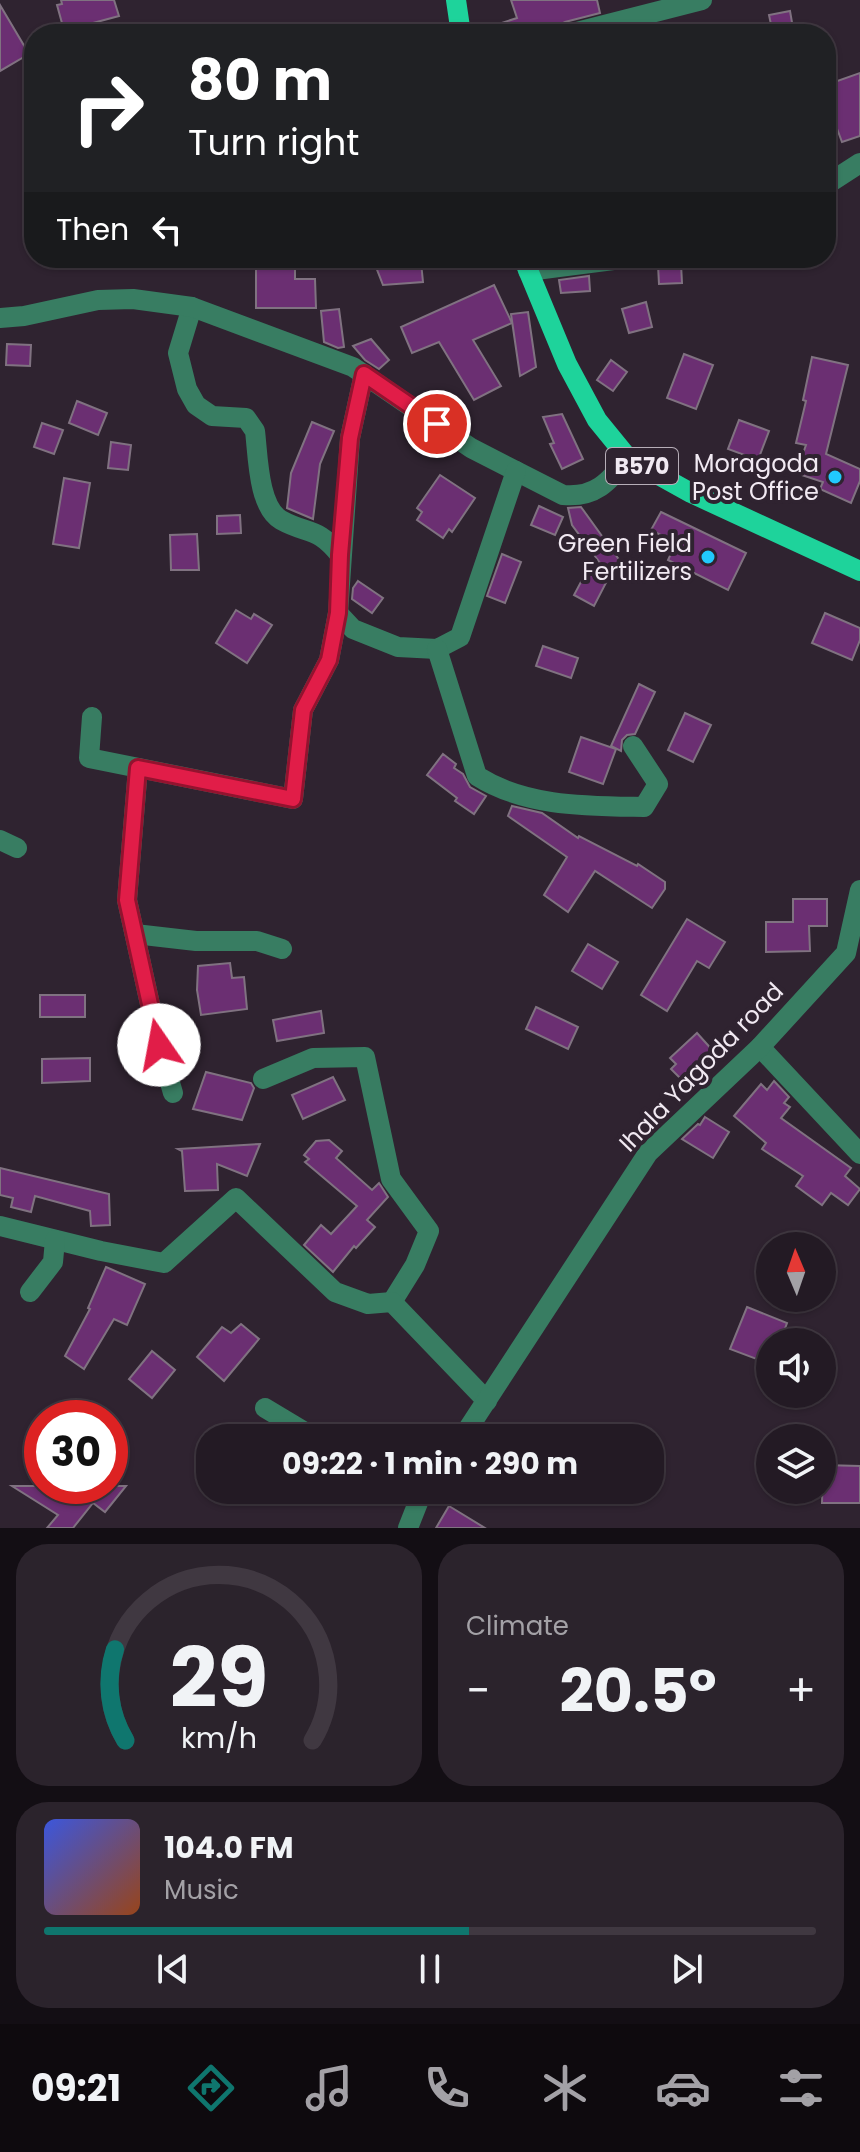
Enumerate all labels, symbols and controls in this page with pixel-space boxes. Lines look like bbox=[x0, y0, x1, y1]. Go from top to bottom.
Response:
text: 80 m bbox=[188, 41, 332, 120]
icon: right bbox=[56, 56, 160, 160]
text: Turn right bbox=[188, 117, 359, 168]
text: Then bbox=[56, 208, 129, 251]
icon: left bbox=[145, 208, 189, 252]
pin bbox=[403, 390, 471, 458]
icon: arrive bbox=[415, 402, 459, 446]
place label: Moragoda Post Office bbox=[692, 447, 819, 508]
road number: B570 bbox=[606, 448, 678, 484]
marker: Moragoda Post Office bbox=[826, 468, 844, 486]
place label: Green Field Fertilizers bbox=[558, 527, 692, 588]
marker: Green Field Fertilizers bbox=[699, 548, 717, 566]
street label: Ihala Yagoda road bbox=[612, 975, 790, 1159]
position arrow bbox=[117, 1003, 201, 1087]
north arrow bbox=[756, 1232, 836, 1312]
map controls bbox=[756, 1232, 836, 1504]
button: sound bbox=[756, 1328, 836, 1408]
speed limit sign: 30 bbox=[24, 1400, 128, 1504]
button: layers bbox=[756, 1424, 836, 1504]
text: 09:22 · 1 min · 290 m bbox=[282, 1442, 578, 1485]
text: Climate bbox=[466, 1608, 569, 1644]
text: 29 bbox=[170, 1620, 268, 1736]
text: 20.5° bbox=[560, 1649, 717, 1733]
text: − bbox=[466, 1660, 490, 1721]
text: + bbox=[786, 1660, 816, 1721]
text: km/h bbox=[181, 1718, 257, 1758]
text: 104.0 FM bbox=[164, 1826, 293, 1869]
text: Music bbox=[164, 1872, 239, 1908]
icon: previous bbox=[151, 1947, 195, 1991]
icon: pause bbox=[408, 1947, 452, 1991]
icon: next bbox=[665, 1947, 709, 1991]
icon: directions bbox=[183, 2060, 239, 2116]
icon: music bbox=[301, 2060, 357, 2116]
icon: phone bbox=[419, 2060, 475, 2116]
icon: climate bbox=[537, 2060, 593, 2116]
icon: car bbox=[655, 2060, 711, 2116]
icon: filters bbox=[773, 2060, 829, 2116]
text: 09:21 bbox=[31, 2063, 121, 2114]

